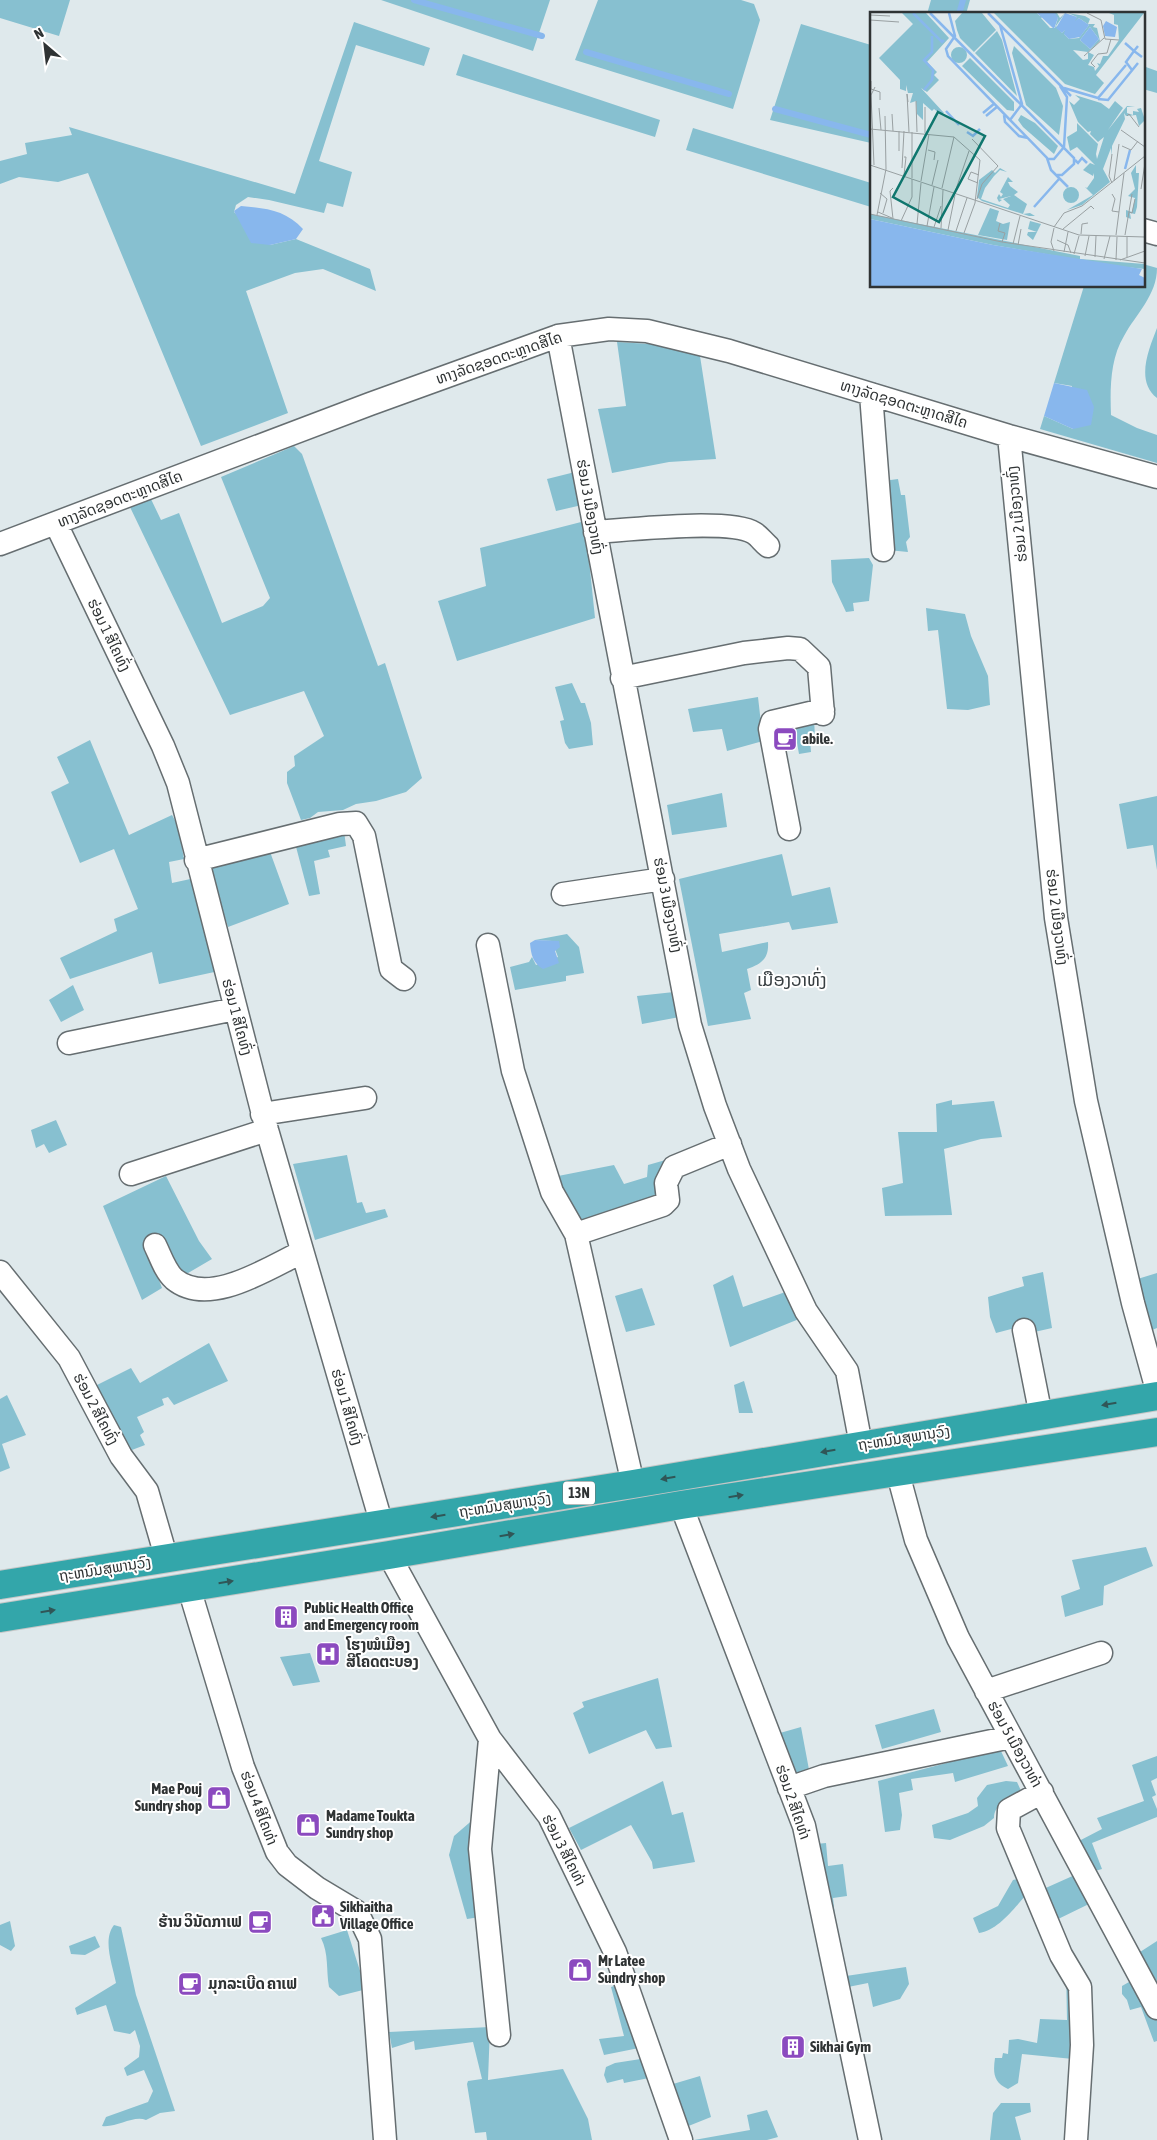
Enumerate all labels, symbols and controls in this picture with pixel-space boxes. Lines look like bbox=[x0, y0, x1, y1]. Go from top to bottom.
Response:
inset map bbox=[870, 12, 1144, 288]
north arrow bbox=[20, 20, 70, 70]
text: N bbox=[31, 25, 46, 43]
street label: ທາງລັດຊອດຕະຫຼາດສີໄຄ bbox=[433, 328, 565, 388]
street label: ທາງລັດຊອດຕະຫຼາດສີໄຄ bbox=[838, 376, 970, 432]
street label: ຮ່ອມ 3 ເມືອງວາທົ່ງ bbox=[574, 457, 609, 556]
street label: ຮ່ອມ 2 ເມືອງວາທົ່ງ bbox=[1001, 465, 1030, 563]
street label: ທາງລັດຊອດຕະຫຼາດສີໄຄ bbox=[55, 467, 185, 531]
street label: ຮ່ອມ 1 ສີໄຄທົ່ງ bbox=[85, 595, 136, 674]
cafe icon: abile. bbox=[772, 726, 798, 752]
place label: abile. bbox=[802, 730, 833, 747]
street label: ຮ່ອມ 3 ເມືອງວາທົ່ງ bbox=[651, 855, 688, 954]
street label: ຮ່ອມ 2 ເມືອງວາທົ່ງ bbox=[1043, 868, 1074, 966]
district label: ເມືອງວາທົ່ງ bbox=[757, 967, 827, 990]
street label: ຮ່ອມ 1 ສີໄຄທົ່ງ bbox=[219, 976, 258, 1057]
street label: ຮ່ອມ 1 ສີໄຄທົ່ງ bbox=[328, 1366, 369, 1447]
street label: ຮ່ອມ 2 ສີໄຄທົ່ງ bbox=[70, 1369, 124, 1448]
one-way arrow bbox=[1101, 1401, 1117, 1409]
street label: ຖະຫນົນສຸພານຸວົງ bbox=[857, 1422, 952, 1455]
one-way arrow bbox=[819, 1447, 835, 1455]
one-way arrow bbox=[659, 1475, 675, 1483]
road number: 13N bbox=[563, 1482, 595, 1505]
street label: ຖະຫນົນສຸພານຸວົງ bbox=[458, 1489, 553, 1522]
one-way arrow bbox=[729, 1492, 745, 1500]
one-way arrow bbox=[430, 1512, 446, 1520]
one-way arrow bbox=[499, 1530, 515, 1538]
street label: ຖະຫນົນສຸພານຸວົງ bbox=[58, 1553, 153, 1586]
one-way arrow bbox=[218, 1578, 234, 1586]
place label: Public Health Office and Emergency room bbox=[304, 1599, 419, 1633]
building icon: Public Health Office and Emergency room bbox=[273, 1604, 299, 1630]
one-way arrow bbox=[41, 1606, 57, 1614]
place label: ໂຮງໝໍເມືອງ ສີໂຄດຕະບອງ bbox=[345, 1635, 419, 1670]
hospital icon: ໂຮງໝໍເມືອງ ສີໂຄດຕະບອງ bbox=[315, 1641, 341, 1667]
street label: ຮ່ອມ 5 ເມືອງວາທ່າ bbox=[985, 1698, 1046, 1790]
street label: ຮ່ອມ 2 ສີໄຄທ່າ bbox=[773, 1762, 814, 1842]
street label: ຮ່ອມ 4 ສີໄຄທ່າ bbox=[238, 1768, 281, 1847]
place label: Mae Pouj Sundry shop bbox=[135, 1780, 202, 1814]
shop icon: Mae Pouj Sundry shop bbox=[206, 1785, 232, 1811]
place label: Madame Toukta Sundry shop bbox=[326, 1807, 415, 1841]
street label: ຮ່ອມ 3 ສີໄຄທ່າ bbox=[539, 1811, 590, 1888]
shop icon: Madame Toukta Sundry shop bbox=[295, 1812, 321, 1838]
place label: Sikhaitha Village Office bbox=[339, 1898, 414, 1932]
public building icon: Sikhaitha Village Office bbox=[310, 1903, 336, 1929]
cafe icon: ຮ້ານ ວິນັດກາເຟ bbox=[247, 1909, 273, 1935]
place label: ຮ້ານ ວິນັດກາເຟ bbox=[158, 1912, 242, 1930]
place label: Mr Latee Sundry shop bbox=[598, 1952, 665, 1986]
shop icon: Mr Latee Sundry shop bbox=[567, 1957, 593, 1983]
cafe icon: ມຸກລະເບີດ ຄາເຟ bbox=[177, 1971, 203, 1997]
place label: ມຸກລະເບີດ ຄາເຟ bbox=[208, 1974, 297, 1994]
building icon: Sikhai Gym bbox=[780, 2034, 806, 2060]
place label: Sikhai Gym bbox=[810, 2038, 871, 2055]

